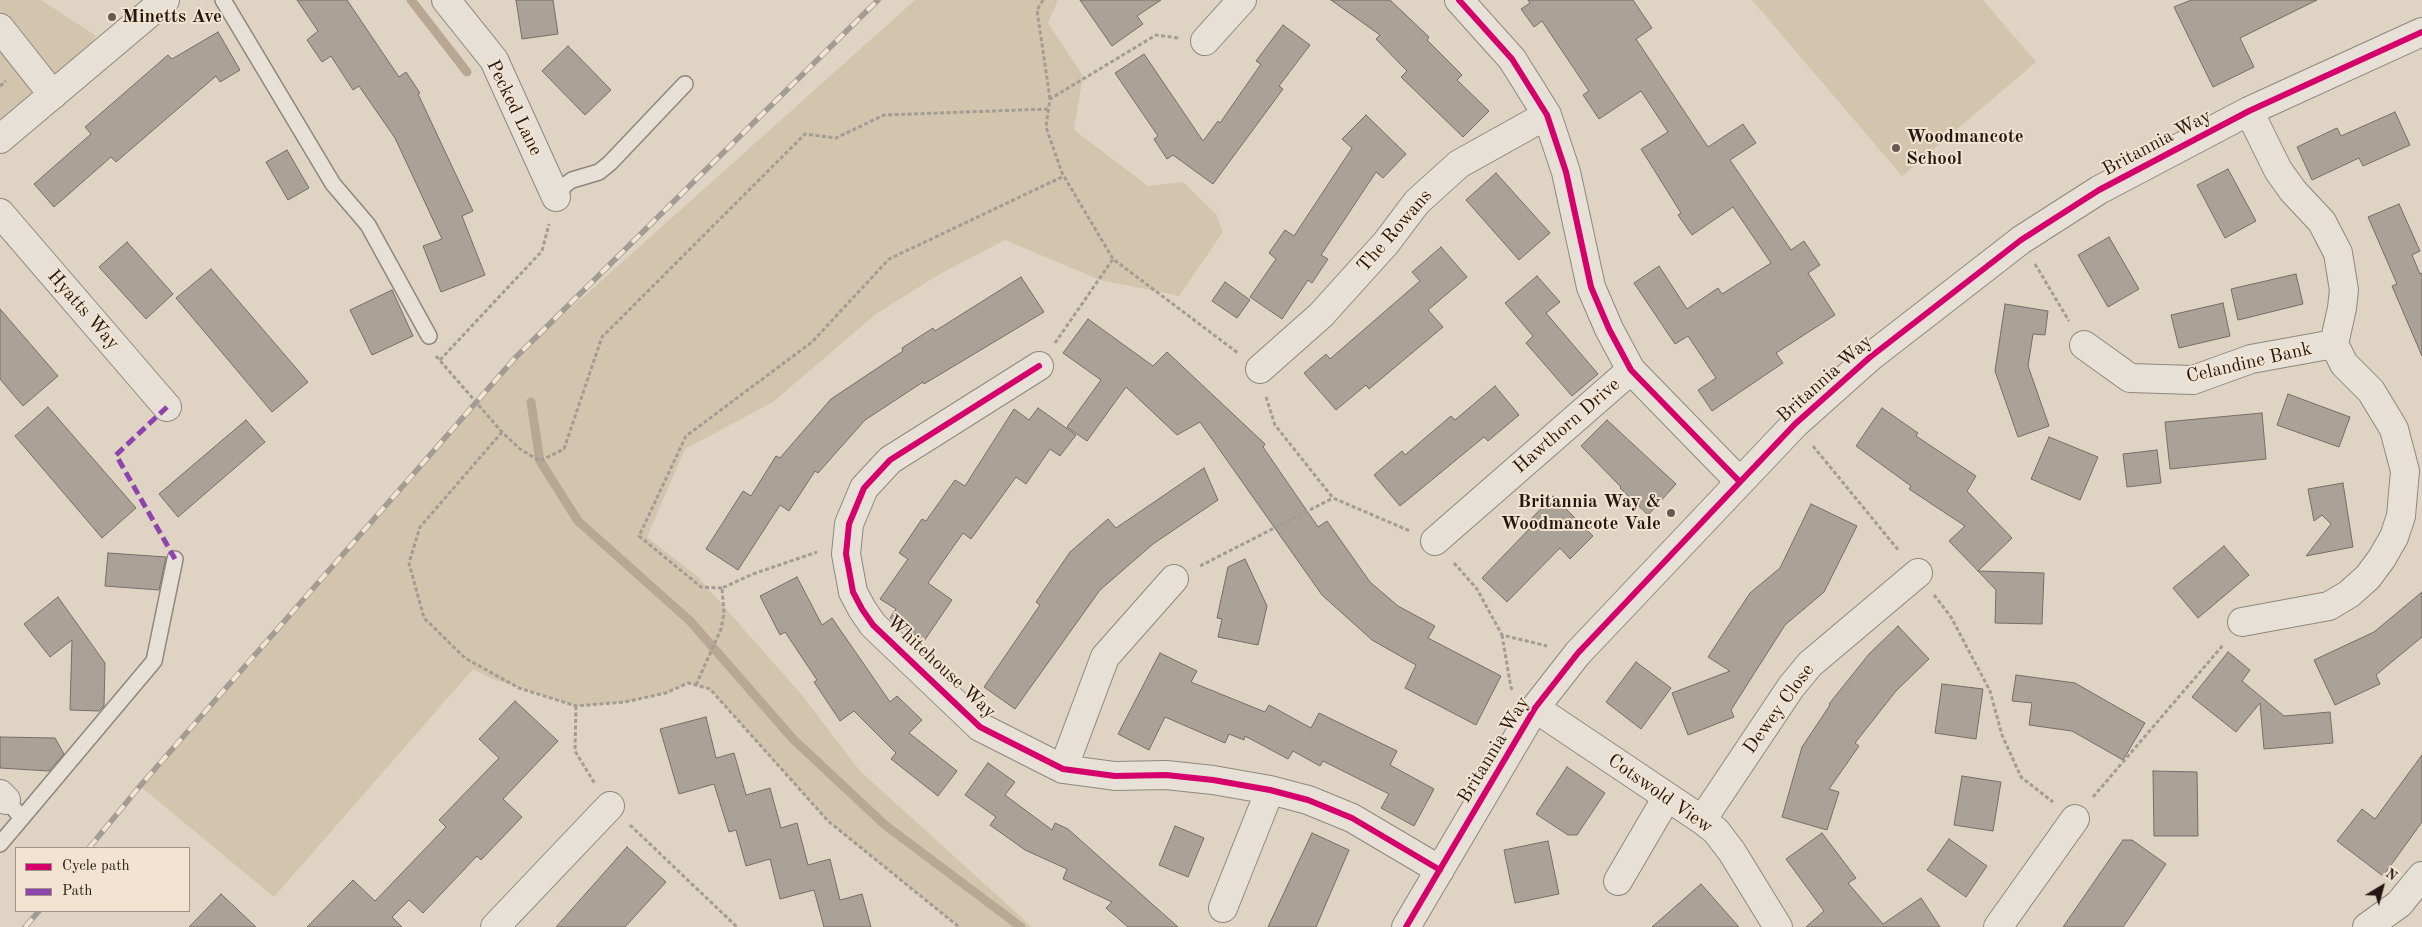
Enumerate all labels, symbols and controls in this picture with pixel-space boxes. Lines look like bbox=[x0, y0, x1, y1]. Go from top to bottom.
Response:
place label: Minetts Ave bbox=[122, 6, 222, 28]
marker: Minetts Ave bbox=[106, 11, 118, 23]
street label: Pecked Lane bbox=[481, 56, 547, 160]
street label: Britannia Way bbox=[2099, 105, 2215, 181]
place label: Woodmancote School bbox=[1906, 126, 2024, 170]
marker: Woodmancote School bbox=[1890, 142, 1902, 154]
street label: The Rowans bbox=[1353, 185, 1437, 277]
street label: Hyatts Way bbox=[42, 265, 124, 355]
street label: Britannia Way bbox=[1773, 330, 1877, 428]
street label: Celandine Bank bbox=[2184, 337, 2314, 389]
street label: Hawthorn Drive bbox=[1509, 373, 1625, 479]
place label: Britannia Way & Woodmancote Vale bbox=[1501, 491, 1661, 535]
marker: Britannia Way & Woodmancote Vale bbox=[1665, 507, 1677, 519]
street label: Whitehouse Way bbox=[882, 610, 1000, 724]
street label: Dewey Close bbox=[1739, 660, 1819, 758]
street label: Britannia Way bbox=[1453, 693, 1535, 807]
street label: Cotswold View bbox=[1603, 749, 1717, 839]
legend bbox=[15, 847, 190, 912]
text: Cycle path bbox=[62, 859, 130, 874]
north arrow bbox=[2357, 862, 2407, 912]
text: N bbox=[2383, 866, 2400, 884]
text: Path bbox=[62, 884, 92, 899]

